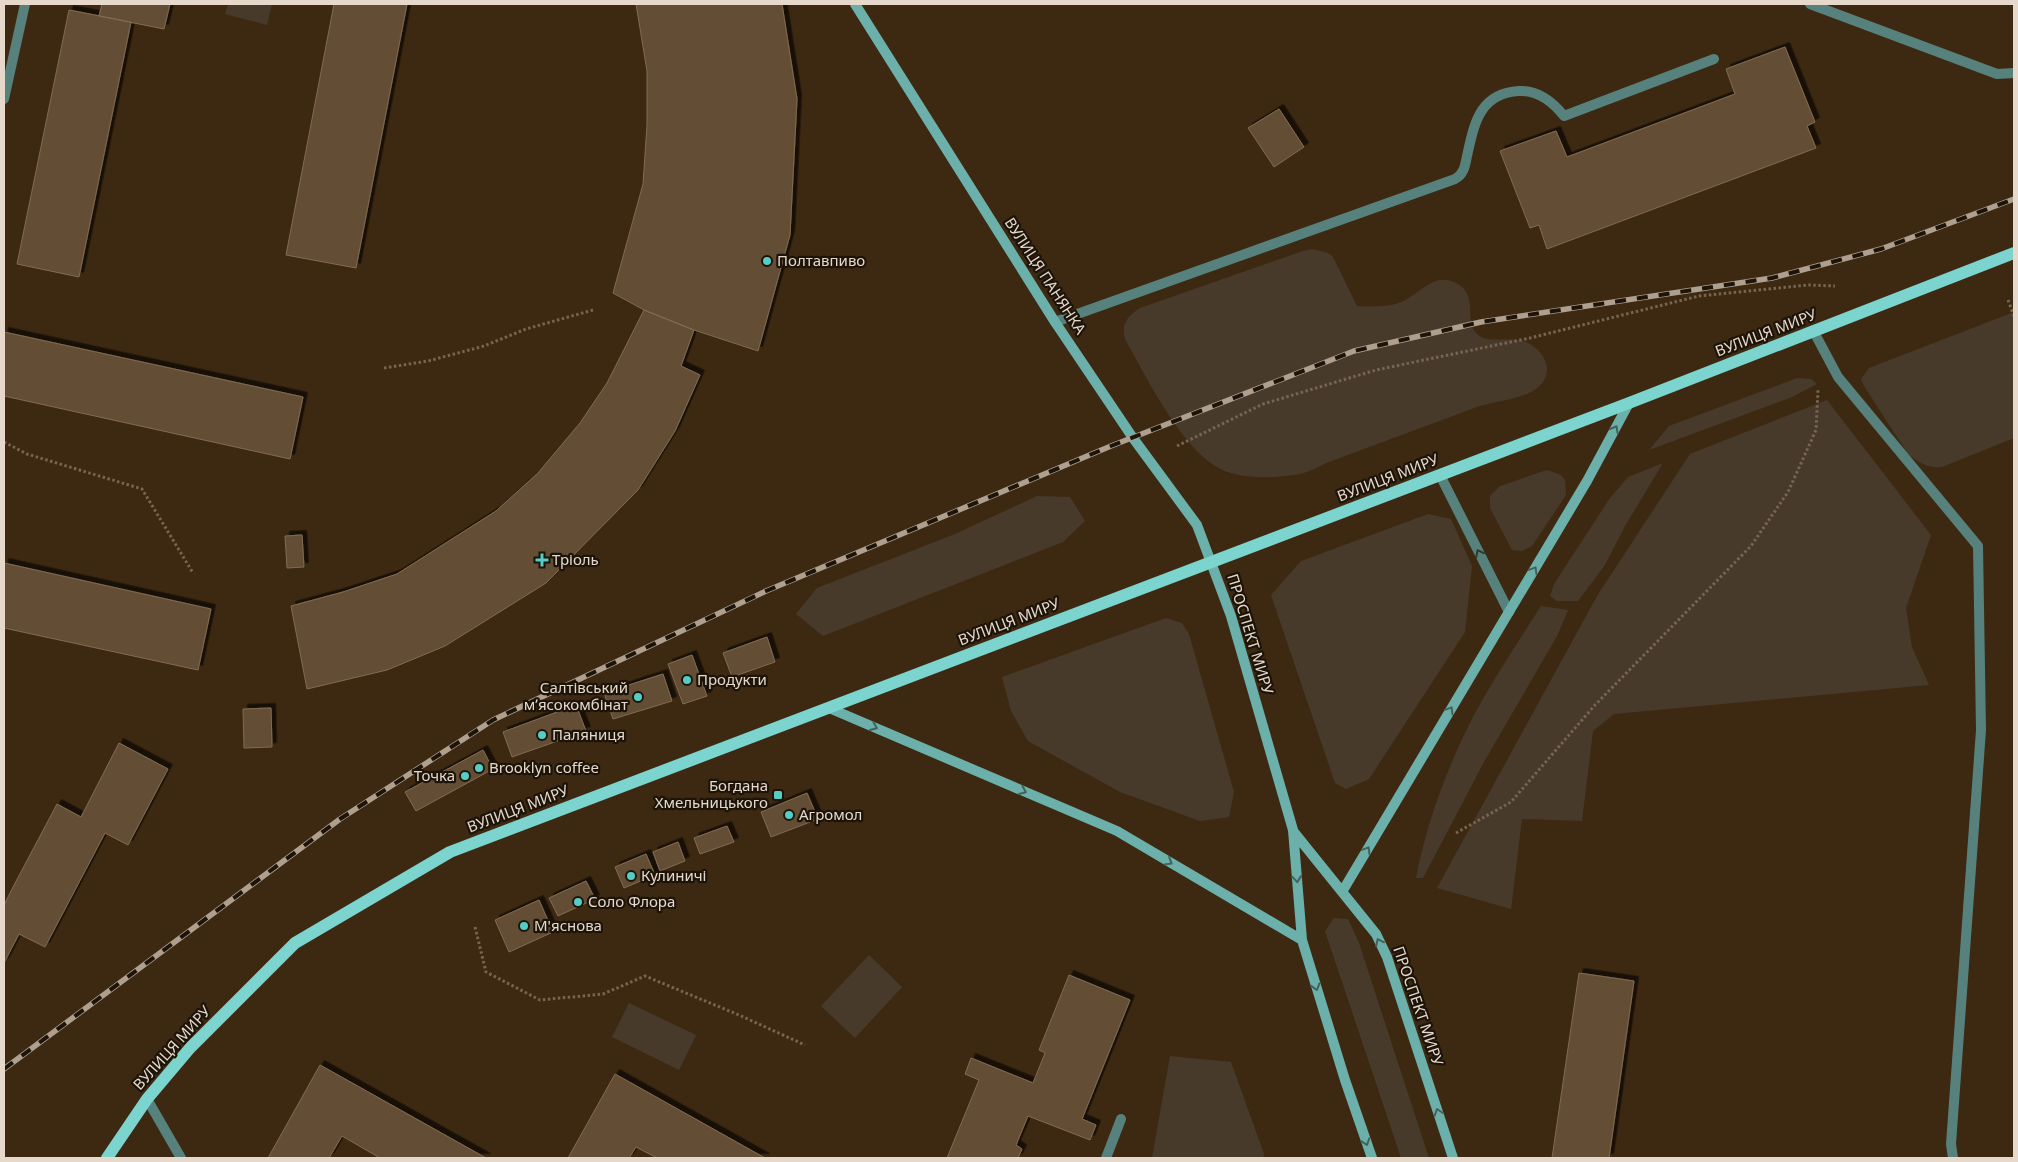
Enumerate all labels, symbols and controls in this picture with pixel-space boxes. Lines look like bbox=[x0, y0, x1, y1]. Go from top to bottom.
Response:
street label: ВУЛИЦЯ ПАНЯНКА bbox=[1001, 213, 1091, 338]
place label: Полтавпиво bbox=[777, 250, 865, 270]
marker: Полтавпиво bbox=[761, 255, 773, 267]
street label: ВУЛИЦЯ МИРУ bbox=[1712, 303, 1820, 361]
one-way arrow bbox=[1609, 425, 1619, 434]
street label: ВУЛИЦЯ МИРУ bbox=[1334, 448, 1442, 506]
place label: Тріоль bbox=[552, 549, 599, 569]
one-way arrow bbox=[1475, 549, 1485, 558]
marker: Тріоль bbox=[536, 554, 548, 566]
one-way arrow bbox=[1527, 566, 1537, 575]
street label: ПРОСПЕКТ МИРУ bbox=[1223, 571, 1279, 697]
street label: ВУЛИЦЯ МИРУ bbox=[955, 592, 1063, 650]
place label: Продукти bbox=[697, 669, 767, 689]
marker: Продукти bbox=[681, 674, 693, 686]
place label: Салтівський мʼясокомбінат bbox=[524, 677, 628, 714]
marker: Салтівський мʼясокомбінат bbox=[632, 691, 644, 703]
one-way arrow bbox=[1444, 707, 1454, 716]
one-way arrow bbox=[869, 721, 878, 731]
place label: Паляниця bbox=[552, 724, 625, 744]
marker: Паляниця bbox=[536, 729, 548, 741]
place label: Brooklyn coffee bbox=[489, 757, 599, 777]
marker: Brooklyn coffee bbox=[473, 762, 485, 774]
place label: Точка bbox=[414, 765, 455, 785]
marker: Точка bbox=[459, 770, 471, 782]
place label: Богдана Хмельницького bbox=[655, 775, 768, 812]
street label: ВУЛИЦЯ МИРУ bbox=[464, 779, 572, 837]
one-way arrow bbox=[1018, 785, 1027, 796]
marker: Богдана Хмельницького bbox=[772, 789, 784, 801]
place label: Агромол bbox=[799, 804, 862, 824]
marker: Агромол bbox=[783, 809, 795, 821]
one-way arrow bbox=[1361, 846, 1371, 855]
one-way arrow bbox=[1164, 856, 1173, 866]
place label: Кулиничі bbox=[641, 865, 706, 885]
marker: Кулиничі bbox=[625, 870, 637, 882]
one-way arrow bbox=[1291, 875, 1302, 883]
place label: Соло Флора bbox=[588, 891, 675, 911]
marker: Соло Флора bbox=[572, 896, 584, 908]
place label: М'яснова bbox=[534, 915, 602, 935]
marker: М'яснова bbox=[518, 920, 530, 932]
one-way arrow bbox=[1375, 938, 1385, 947]
street label: ПРОСПЕКТ МИРУ bbox=[1389, 943, 1449, 1069]
one-way arrow bbox=[1311, 983, 1321, 991]
street label: ВУЛИЦЯ МИРУ bbox=[128, 1000, 215, 1094]
one-way arrow bbox=[1433, 1108, 1443, 1117]
one-way arrow bbox=[1361, 1137, 1371, 1145]

